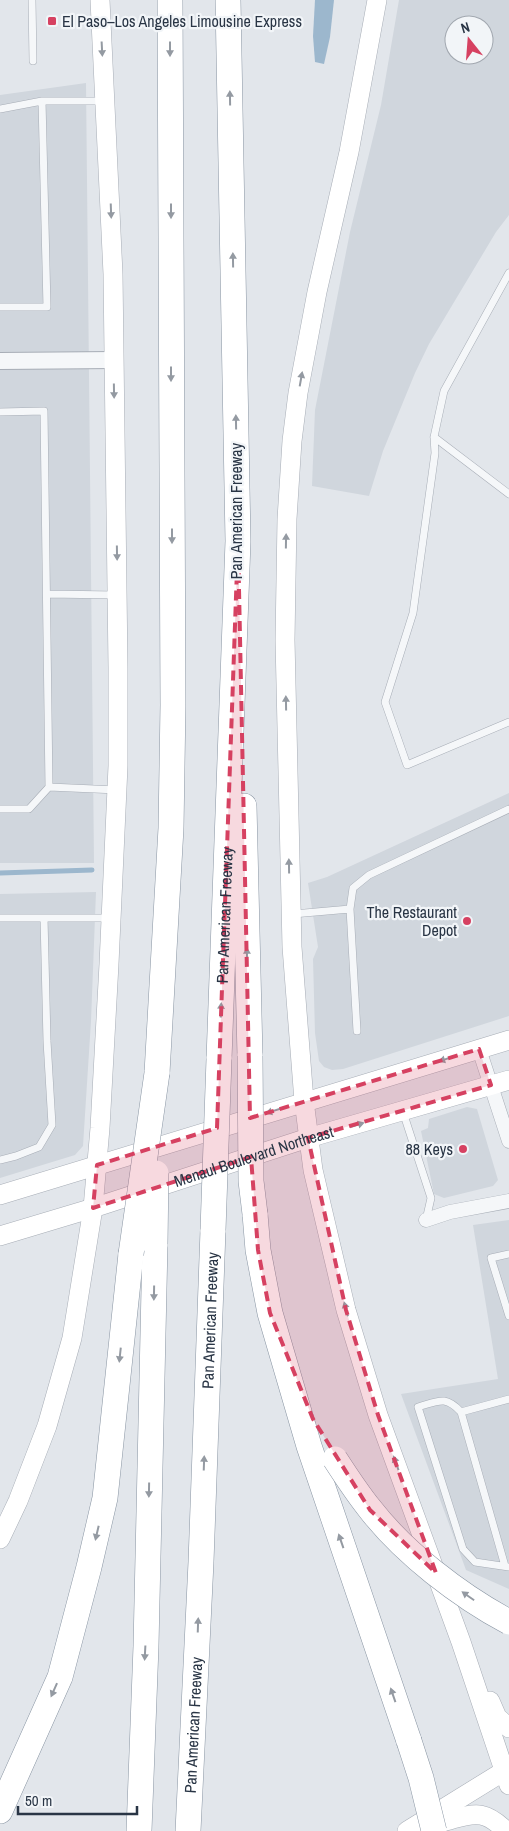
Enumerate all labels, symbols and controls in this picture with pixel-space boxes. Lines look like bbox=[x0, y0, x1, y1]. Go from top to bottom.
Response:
place label: El Paso–Los Angeles Limousine Express bbox=[62, 10, 302, 32]
marker: El Paso–Los Angeles Limousine Express bbox=[46, 15, 58, 27]
north arrow bbox=[444, 15, 494, 65]
text: N bbox=[459, 18, 472, 37]
one-way arrow bbox=[99, 41, 107, 57]
one-way arrow bbox=[166, 41, 174, 57]
one-way arrow bbox=[226, 89, 234, 105]
one-way arrow bbox=[107, 203, 115, 219]
one-way arrow bbox=[167, 203, 175, 219]
one-way arrow bbox=[229, 252, 237, 268]
one-way arrow bbox=[167, 366, 175, 382]
one-way arrow bbox=[297, 371, 305, 387]
one-way arrow bbox=[110, 383, 118, 399]
one-way arrow bbox=[232, 414, 240, 430]
street label: Pan American Freeway bbox=[225, 442, 247, 579]
one-way arrow bbox=[168, 528, 176, 544]
one-way arrow bbox=[282, 532, 290, 548]
one-way arrow bbox=[113, 546, 121, 562]
one-way arrow bbox=[282, 695, 290, 711]
street label: Pan American Freeway bbox=[211, 846, 238, 984]
one-way arrow bbox=[284, 857, 292, 873]
place label: The Restaurant Depot bbox=[367, 901, 457, 941]
marker: The Restaurant Depot bbox=[461, 915, 473, 927]
one-way arrow bbox=[243, 947, 251, 963]
one-way arrow bbox=[217, 1002, 225, 1018]
one-way arrow bbox=[438, 1055, 453, 1063]
one-way arrow bbox=[266, 1107, 281, 1115]
street label: Menaul Boulevard Northeast bbox=[171, 1120, 336, 1192]
one-way arrow bbox=[349, 1120, 364, 1128]
place label: 88 Keys bbox=[406, 1138, 453, 1160]
marker: 88 Keys bbox=[457, 1143, 469, 1155]
street label: Pan American Freeway bbox=[196, 1251, 223, 1389]
one-way arrow bbox=[150, 1285, 158, 1301]
one-way arrow bbox=[342, 1301, 350, 1316]
one-way arrow bbox=[116, 1347, 124, 1363]
one-way arrow bbox=[201, 1454, 209, 1470]
one-way arrow bbox=[392, 1456, 399, 1471]
one-way arrow bbox=[145, 1482, 153, 1498]
one-way arrow bbox=[93, 1526, 101, 1541]
one-way arrow bbox=[337, 1533, 345, 1548]
one-way arrow bbox=[461, 1591, 475, 1601]
one-way arrow bbox=[194, 1617, 202, 1633]
one-way arrow bbox=[141, 1645, 149, 1661]
street label: Pan American Freeway bbox=[179, 1656, 207, 1794]
one-way arrow bbox=[50, 1683, 58, 1697]
one-way arrow bbox=[389, 1687, 397, 1702]
scale bar bbox=[18, 1784, 136, 1816]
text: 50 m bbox=[25, 1790, 52, 1811]

